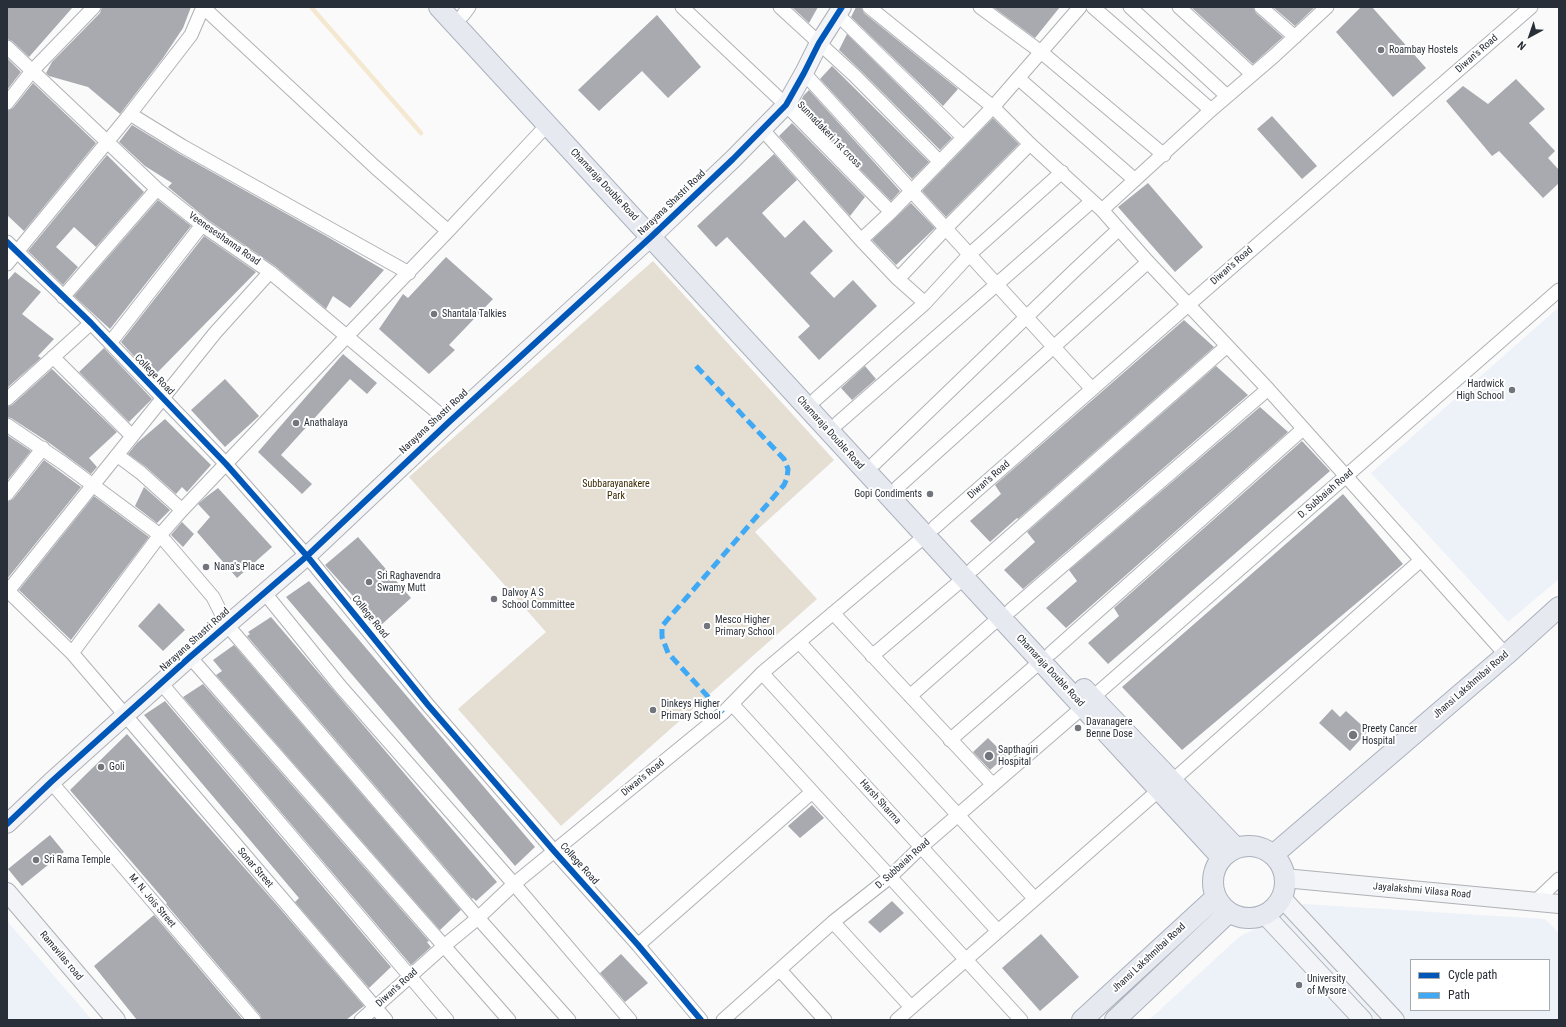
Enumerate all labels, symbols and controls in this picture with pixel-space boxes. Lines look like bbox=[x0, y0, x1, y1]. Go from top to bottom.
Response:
north arrow bbox=[1510, 16, 1550, 56]
street label: Diwan's Road bbox=[1453, 32, 1501, 76]
text: N bbox=[1515, 38, 1529, 53]
place label: Roambay Hostels bbox=[1389, 44, 1458, 56]
marker: Roambay Hostels bbox=[1376, 45, 1386, 55]
street label: Sunnadakeri 1st cross bbox=[794, 99, 864, 171]
street label: Chamaraja Double Road bbox=[567, 146, 641, 224]
street label: Narayana Shastri Road bbox=[636, 168, 708, 238]
street label: Veeneseshanna Road bbox=[186, 210, 262, 268]
street label: Diwan's Road bbox=[1208, 244, 1256, 288]
place label: Shantala Talkies bbox=[442, 308, 507, 320]
marker: Shantala Talkies bbox=[429, 309, 439, 319]
street label: College Road bbox=[132, 352, 176, 398]
place label: Hardwick High School bbox=[1456, 378, 1504, 402]
marker: Hardwick High School bbox=[1507, 385, 1517, 395]
street label: Narayana Shastri Road bbox=[397, 387, 471, 457]
street label: Chamaraja Double Road bbox=[794, 394, 866, 472]
place label: Anathalaya bbox=[304, 417, 348, 429]
marker: Anathalaya bbox=[291, 418, 301, 428]
street label: Diwan's Road bbox=[965, 458, 1013, 502]
street label: D. Subbaiah Road bbox=[1296, 467, 1356, 521]
park label: Subbarayanakere Park bbox=[582, 478, 650, 502]
place label: Gopi Condiments bbox=[854, 488, 922, 500]
marker: Gopi Condiments bbox=[925, 489, 935, 499]
place label: Nana's Place bbox=[214, 561, 264, 573]
marker: Nana's Place bbox=[201, 562, 211, 572]
place label: Sri Raghavendra Swamy Mutt bbox=[377, 570, 441, 594]
marker: Sri Raghavendra Swamy Mutt bbox=[364, 577, 374, 587]
place label: Dalvoy A S School Committee bbox=[502, 587, 575, 610]
street label: College Road bbox=[349, 593, 391, 641]
marker: Dalvoy A S School Committee bbox=[489, 594, 499, 604]
street label: Narayana Shastri Road bbox=[158, 606, 232, 674]
place label: Mesco Higher Primary School bbox=[715, 614, 775, 638]
marker: Mesco Higher Primary School bbox=[702, 621, 712, 631]
street label: Chamaraja Double Road bbox=[1013, 632, 1087, 710]
street label: Jhansi Lakshmibai Road bbox=[1431, 649, 1511, 721]
place label: Dinkeys Higher Primary School bbox=[661, 698, 721, 722]
marker: Dinkeys Higher Primary School bbox=[648, 705, 658, 715]
place label: Davanagere Benne Dose bbox=[1086, 716, 1133, 740]
marker: Davanagere Benne Dose bbox=[1073, 723, 1083, 733]
place label: Preety Cancer Hospital bbox=[1362, 723, 1417, 746]
marker: Preety Cancer Hospital bbox=[1347, 729, 1359, 741]
place label: Sapthagiri Hospital bbox=[998, 744, 1038, 768]
marker: Sapthagiri Hospital bbox=[983, 750, 995, 762]
street label: Diwan's Road bbox=[619, 757, 667, 799]
place label: Goli bbox=[109, 761, 125, 773]
marker: Goli bbox=[96, 762, 106, 772]
street label: Harsh Sharma bbox=[857, 777, 903, 827]
street label: D. Subbaiah Road bbox=[873, 836, 933, 892]
street label: College Road bbox=[557, 841, 601, 887]
street label: Sonar Street bbox=[235, 846, 275, 890]
place label: Sri Rama Temple bbox=[44, 854, 110, 866]
marker: Sri Rama Temple bbox=[31, 855, 41, 865]
street label: M. N. Jois Street bbox=[126, 872, 178, 930]
street label: Jayalakshmi Vilasa Road bbox=[1373, 881, 1471, 901]
street label: Jhansi Lakshmibai Road bbox=[1110, 921, 1188, 995]
street label: Ramavilas road bbox=[37, 929, 85, 983]
legend bbox=[1410, 959, 1550, 1011]
street label: Diwan's Road bbox=[374, 966, 420, 1010]
text: Cycle path bbox=[1448, 968, 1497, 982]
place label: University of Mysore bbox=[1307, 973, 1346, 996]
marker: University of Mysore bbox=[1294, 980, 1304, 990]
text: Path bbox=[1448, 988, 1470, 1002]

